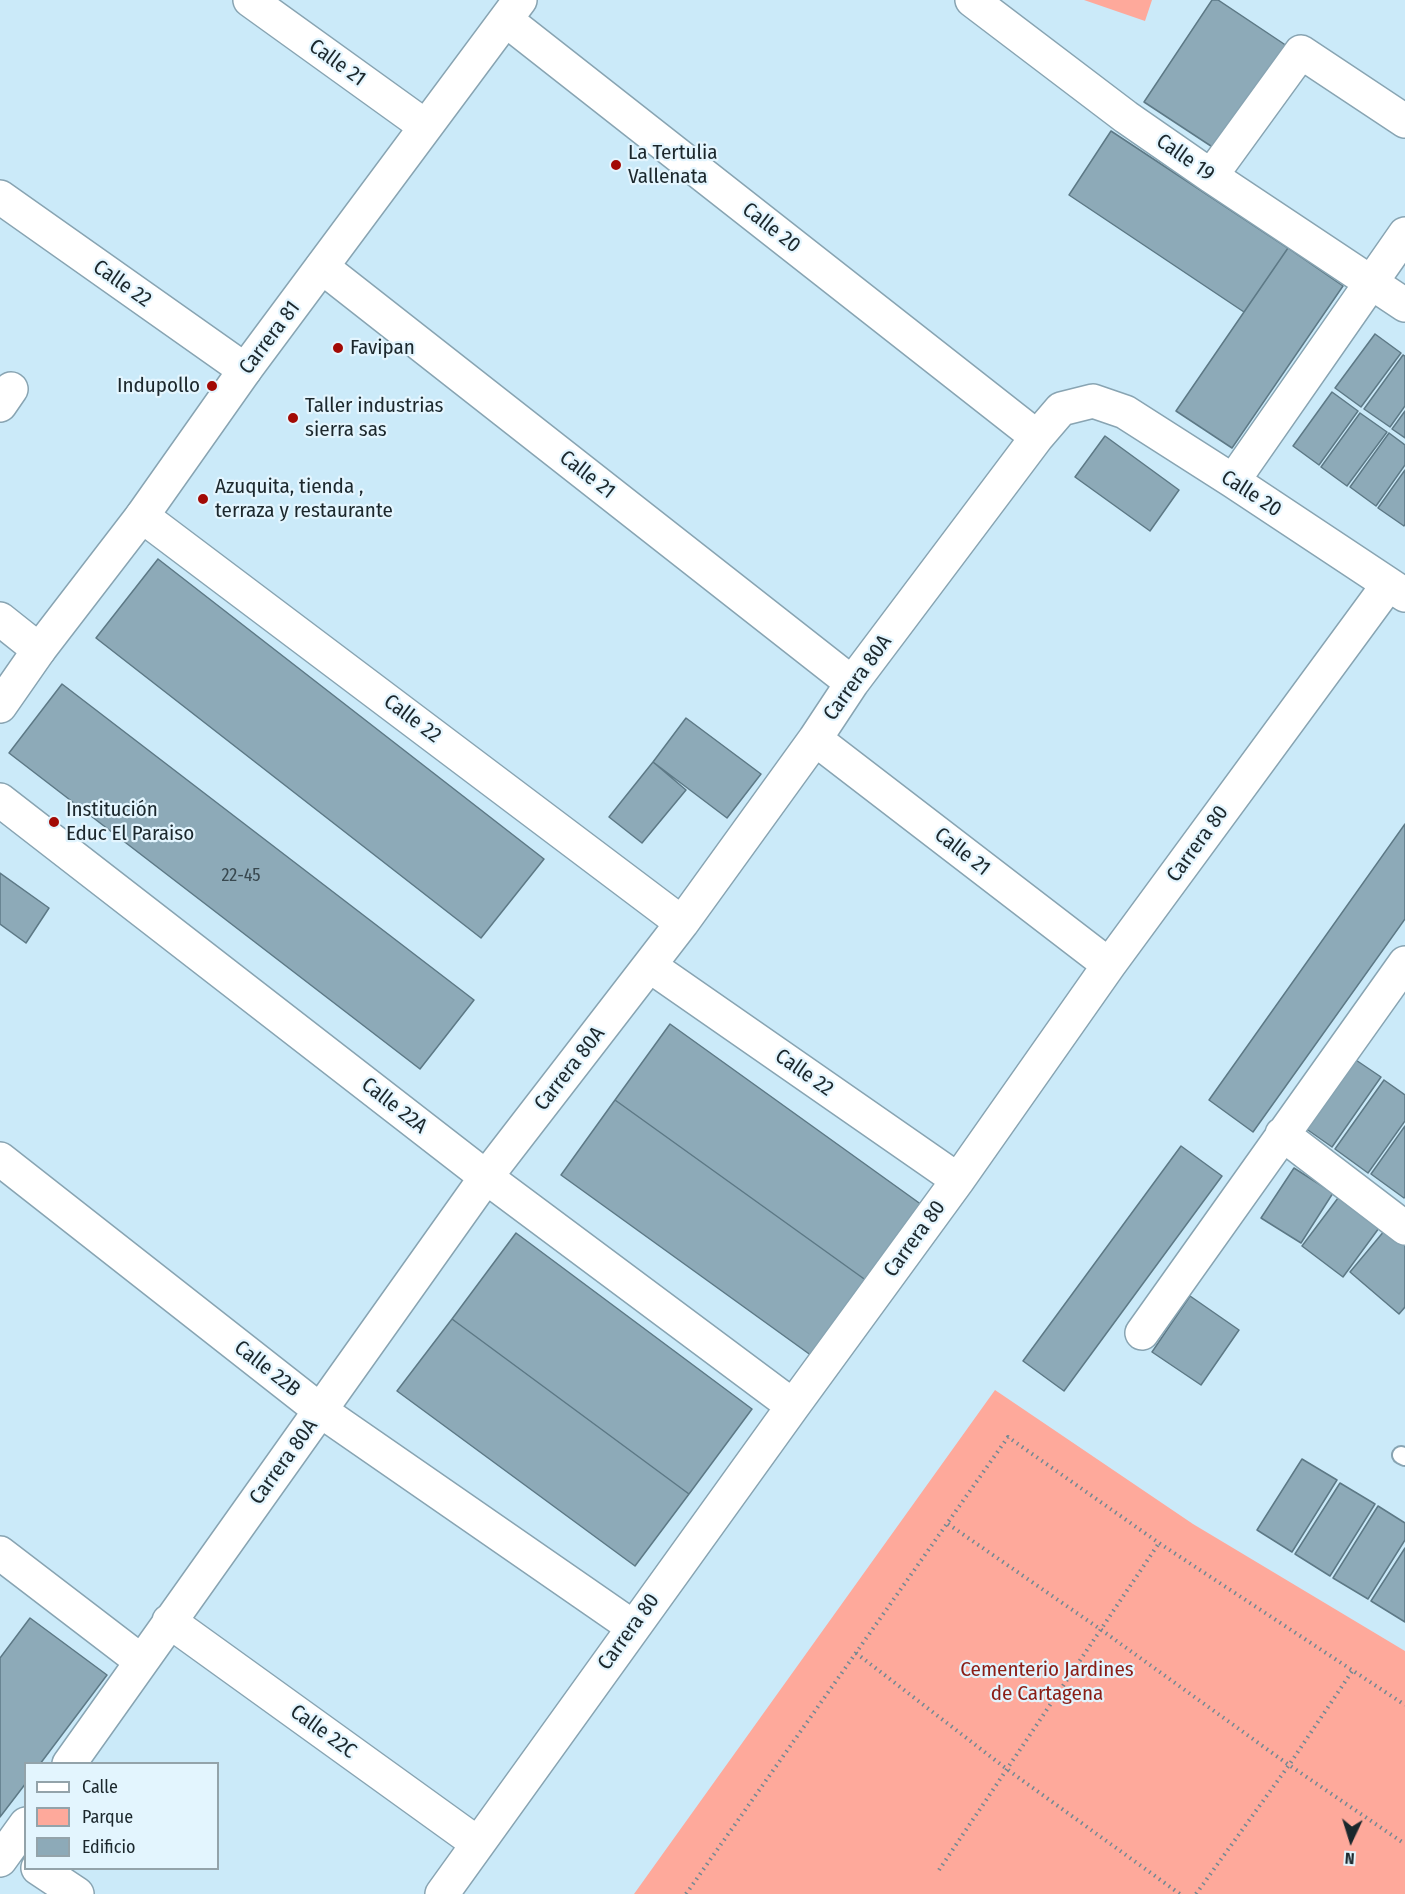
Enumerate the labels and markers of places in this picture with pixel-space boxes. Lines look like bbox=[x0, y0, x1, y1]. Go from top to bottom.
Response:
place label: La Tertulia Vallenata bbox=[628, 140, 718, 190]
marker: La Tertulia Vallenata bbox=[609, 158, 623, 172]
place label: Favipan bbox=[350, 335, 415, 361]
marker: Favipan bbox=[331, 341, 345, 355]
place label: Indupollo bbox=[117, 373, 200, 399]
marker: Indupollo bbox=[205, 379, 219, 393]
place label: Taller industrias sierra sas bbox=[305, 393, 444, 443]
marker: Taller industrias sierra sas bbox=[286, 411, 300, 425]
place label: Azuquita, tienda , terraza y restaurante bbox=[215, 474, 393, 524]
marker: Azuquita, tienda , terraza y restaurante bbox=[196, 492, 210, 506]
place label: Institución Educ El Paraiso bbox=[66, 797, 194, 847]
marker: Institución Educ El Paraiso bbox=[47, 815, 61, 829]

